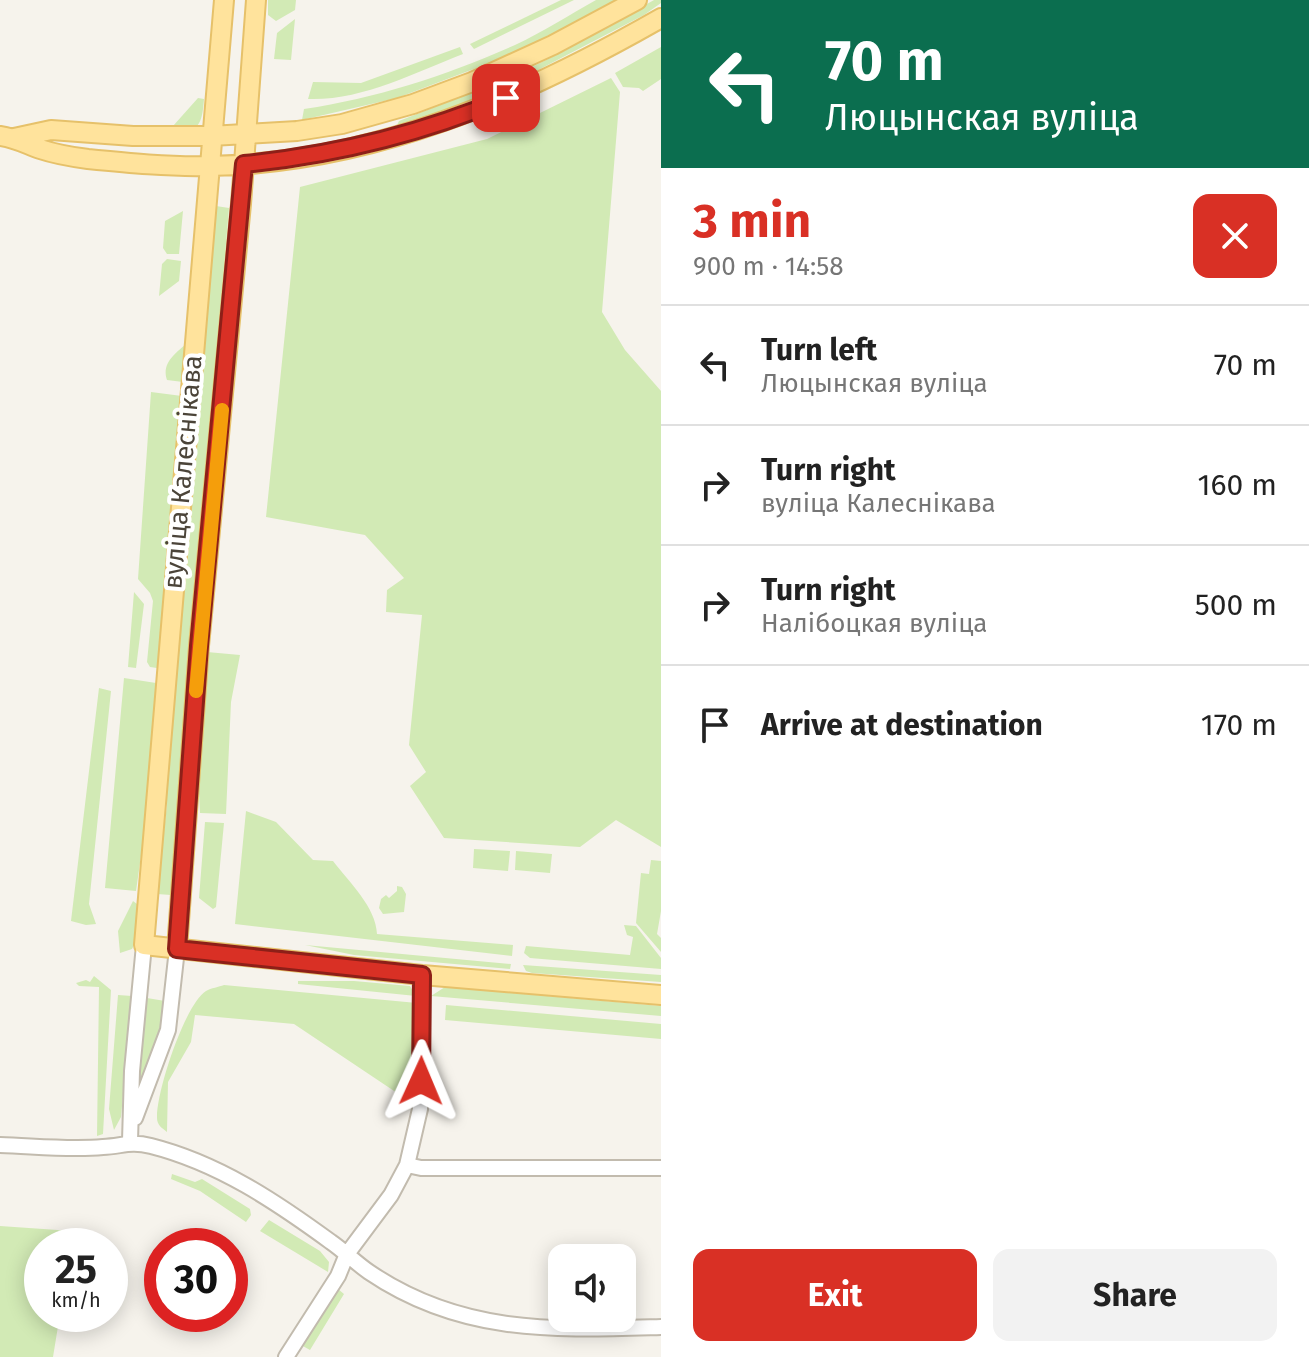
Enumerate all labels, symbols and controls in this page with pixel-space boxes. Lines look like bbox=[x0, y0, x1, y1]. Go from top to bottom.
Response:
text: 70 m bbox=[825, 28, 944, 95]
icon: left bbox=[693, 32, 797, 136]
pin bbox=[472, 64, 540, 132]
icon: arrive bbox=[484, 76, 528, 120]
text: Люцынская вуліца bbox=[825, 96, 1139, 140]
text: 3 min bbox=[693, 192, 811, 250]
button: close bbox=[1193, 194, 1277, 278]
text: 900 m · 14:58 bbox=[693, 251, 844, 282]
text: Turn left bbox=[761, 332, 877, 368]
icon: left bbox=[693, 343, 737, 387]
text: 70 m bbox=[1214, 347, 1277, 383]
street label: вуліца Калеснікава bbox=[157, 354, 209, 590]
text: Люцынская вуліца bbox=[761, 368, 988, 399]
text: Turn right bbox=[761, 452, 896, 488]
icon: right bbox=[693, 463, 737, 507]
text: 160 m bbox=[1198, 467, 1277, 503]
text: вуліца Калеснікава bbox=[761, 488, 996, 519]
text: Turn right bbox=[761, 572, 896, 608]
icon: right bbox=[693, 583, 737, 627]
text: 500 m bbox=[1195, 587, 1277, 623]
text: Налібоцкая вуліца bbox=[761, 608, 988, 639]
icon: arrive bbox=[693, 703, 737, 747]
text: Arrive at destination bbox=[761, 707, 1043, 743]
text: 170 m bbox=[1201, 707, 1277, 743]
position arrow bbox=[379, 1039, 463, 1123]
speed limit sign: 30 bbox=[144, 1228, 248, 1332]
map controls bbox=[548, 1244, 636, 1332]
button: sound bbox=[548, 1244, 636, 1332]
text: 25 bbox=[55, 1246, 97, 1294]
button: Exit bbox=[693, 1249, 977, 1341]
button: Share bbox=[993, 1249, 1277, 1341]
text: km/h bbox=[51, 1288, 101, 1312]

